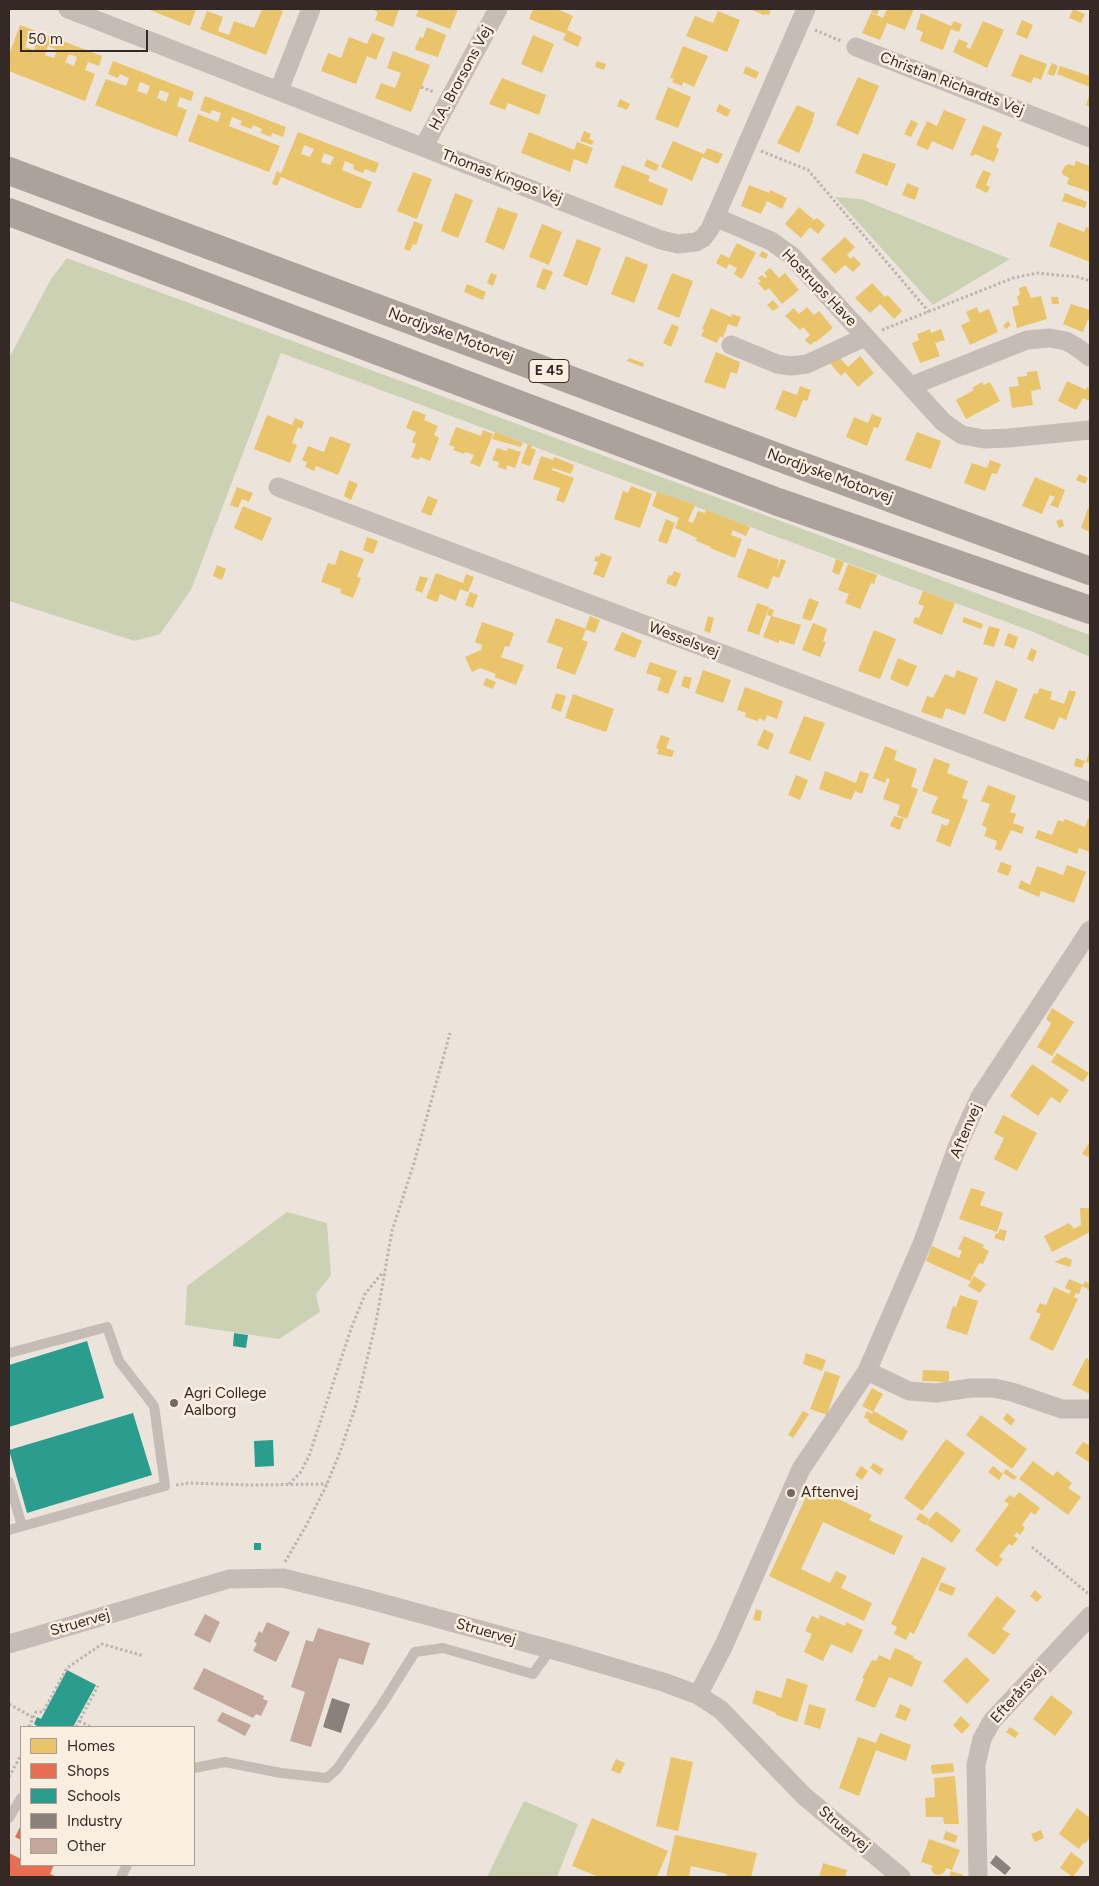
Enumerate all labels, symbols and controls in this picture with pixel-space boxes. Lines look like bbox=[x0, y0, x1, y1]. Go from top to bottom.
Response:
scale bar bbox=[22, 20, 150, 52]
street label: H.A. Brorsons Vej bbox=[426, 22, 496, 134]
text: 50 m bbox=[28, 30, 63, 48]
street label: Christian Richardts Vej bbox=[877, 48, 1027, 120]
street label: Thomas Kingos Vej bbox=[439, 146, 565, 208]
street label: Hostrups Have bbox=[778, 246, 860, 330]
street label: Nordjyske Motorvej bbox=[386, 304, 516, 366]
road number: E 45 bbox=[529, 360, 569, 382]
street label: Nordjyske Motorvej bbox=[765, 445, 895, 507]
street label: Wesselsvej bbox=[646, 618, 722, 662]
street label: Aftenvej bbox=[946, 1101, 986, 1161]
place label: Agri College Aalborg bbox=[184, 1385, 266, 1420]
marker: Agri College Aalborg bbox=[168, 1397, 180, 1409]
place label: Aftenvej bbox=[801, 1484, 859, 1502]
marker: Aftenvej bbox=[785, 1487, 797, 1499]
street label: Struervej bbox=[48, 1606, 112, 1640]
street label: Struervej bbox=[454, 1615, 518, 1649]
street label: Efterårsvej bbox=[987, 1661, 1049, 1727]
legend bbox=[20, 1726, 195, 1866]
text: Homes bbox=[67, 1737, 115, 1755]
text: Shops bbox=[67, 1762, 109, 1780]
text: Schools bbox=[67, 1787, 120, 1805]
street label: Struervej bbox=[815, 1802, 873, 1856]
text: Industry bbox=[67, 1812, 122, 1830]
text: Other bbox=[67, 1837, 106, 1855]

